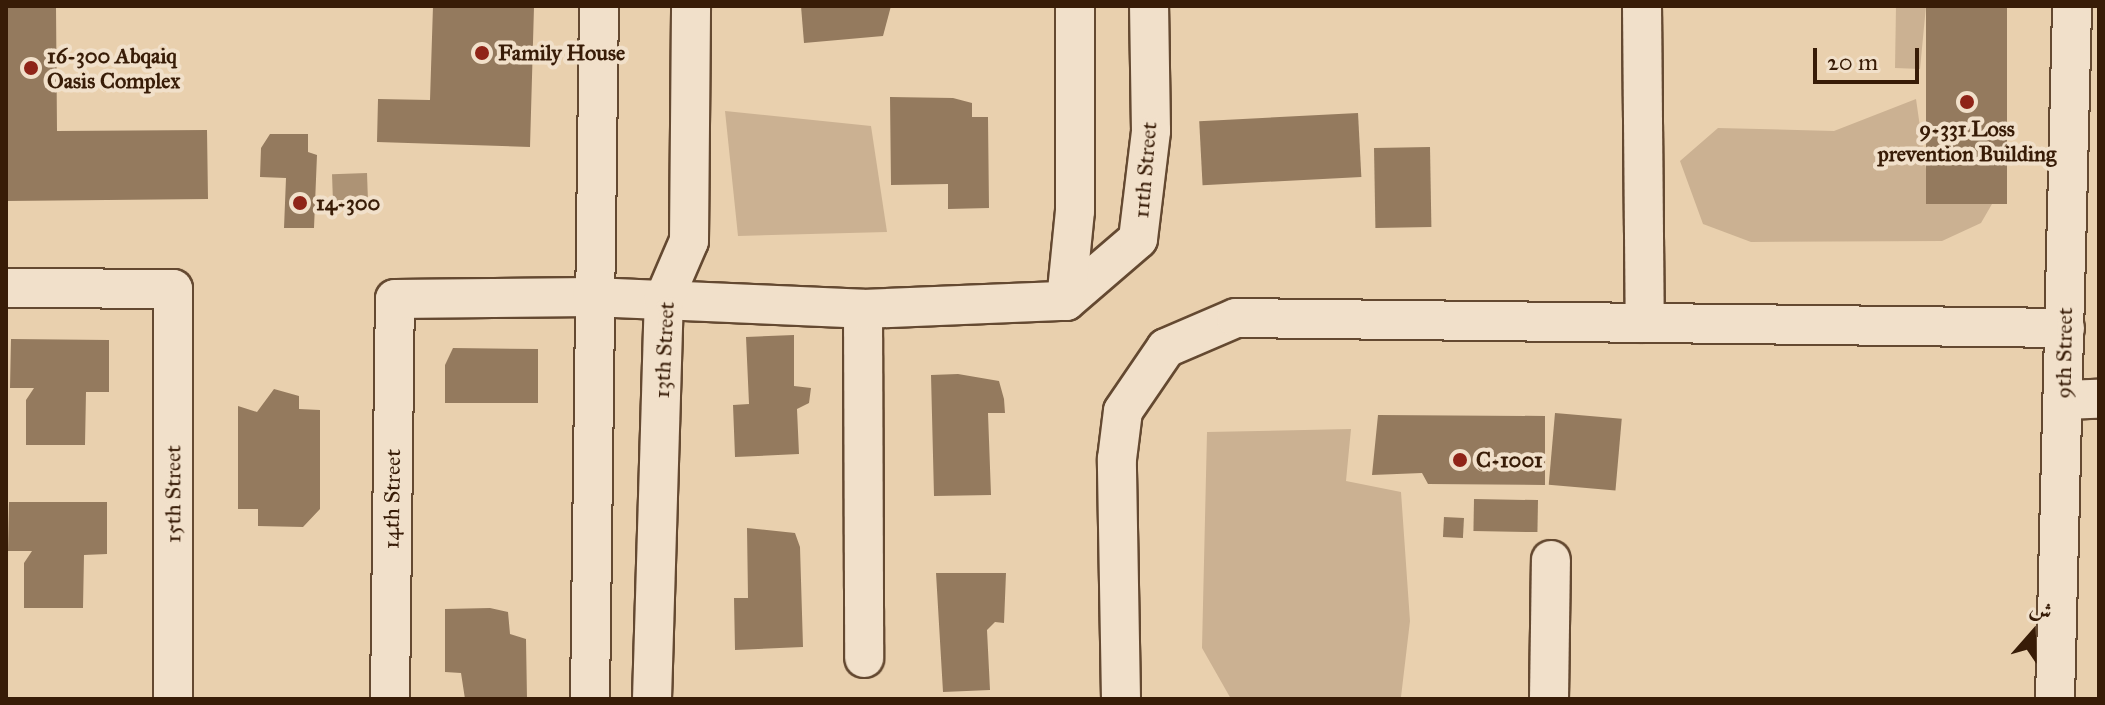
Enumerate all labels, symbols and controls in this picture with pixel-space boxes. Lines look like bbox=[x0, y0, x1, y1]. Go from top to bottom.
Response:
scale bar bbox=[1817, 32, 1923, 82]
place label: Family House bbox=[498, 40, 625, 66]
place label: 16-300 Abqaiq Oasis Complex bbox=[47, 42, 180, 94]
marker: Family House bbox=[473, 44, 491, 62]
text: 20 m bbox=[1827, 47, 1878, 77]
marker: 16-300 Abqaiq Oasis Complex bbox=[22, 59, 40, 77]
marker: 9-331 Loss prevention Building bbox=[1958, 93, 1976, 111]
place label: 9-331 Loss prevention Building bbox=[1878, 115, 2056, 166]
street label: 11th Street bbox=[1128, 121, 1162, 219]
place label: 14-300 bbox=[316, 190, 380, 216]
marker: 14-300 bbox=[291, 194, 309, 212]
street label: 13th Street bbox=[648, 301, 680, 399]
street label: 9th Street bbox=[2050, 307, 2078, 399]
street label: 15th Street bbox=[160, 445, 186, 543]
place label: C-1001 bbox=[1476, 447, 1543, 473]
street label: 14th Street bbox=[378, 449, 406, 549]
marker: C-1001 bbox=[1451, 451, 1469, 469]
north arrow bbox=[1993, 593, 2073, 673]
text: ش bbox=[2026, 594, 2056, 626]

